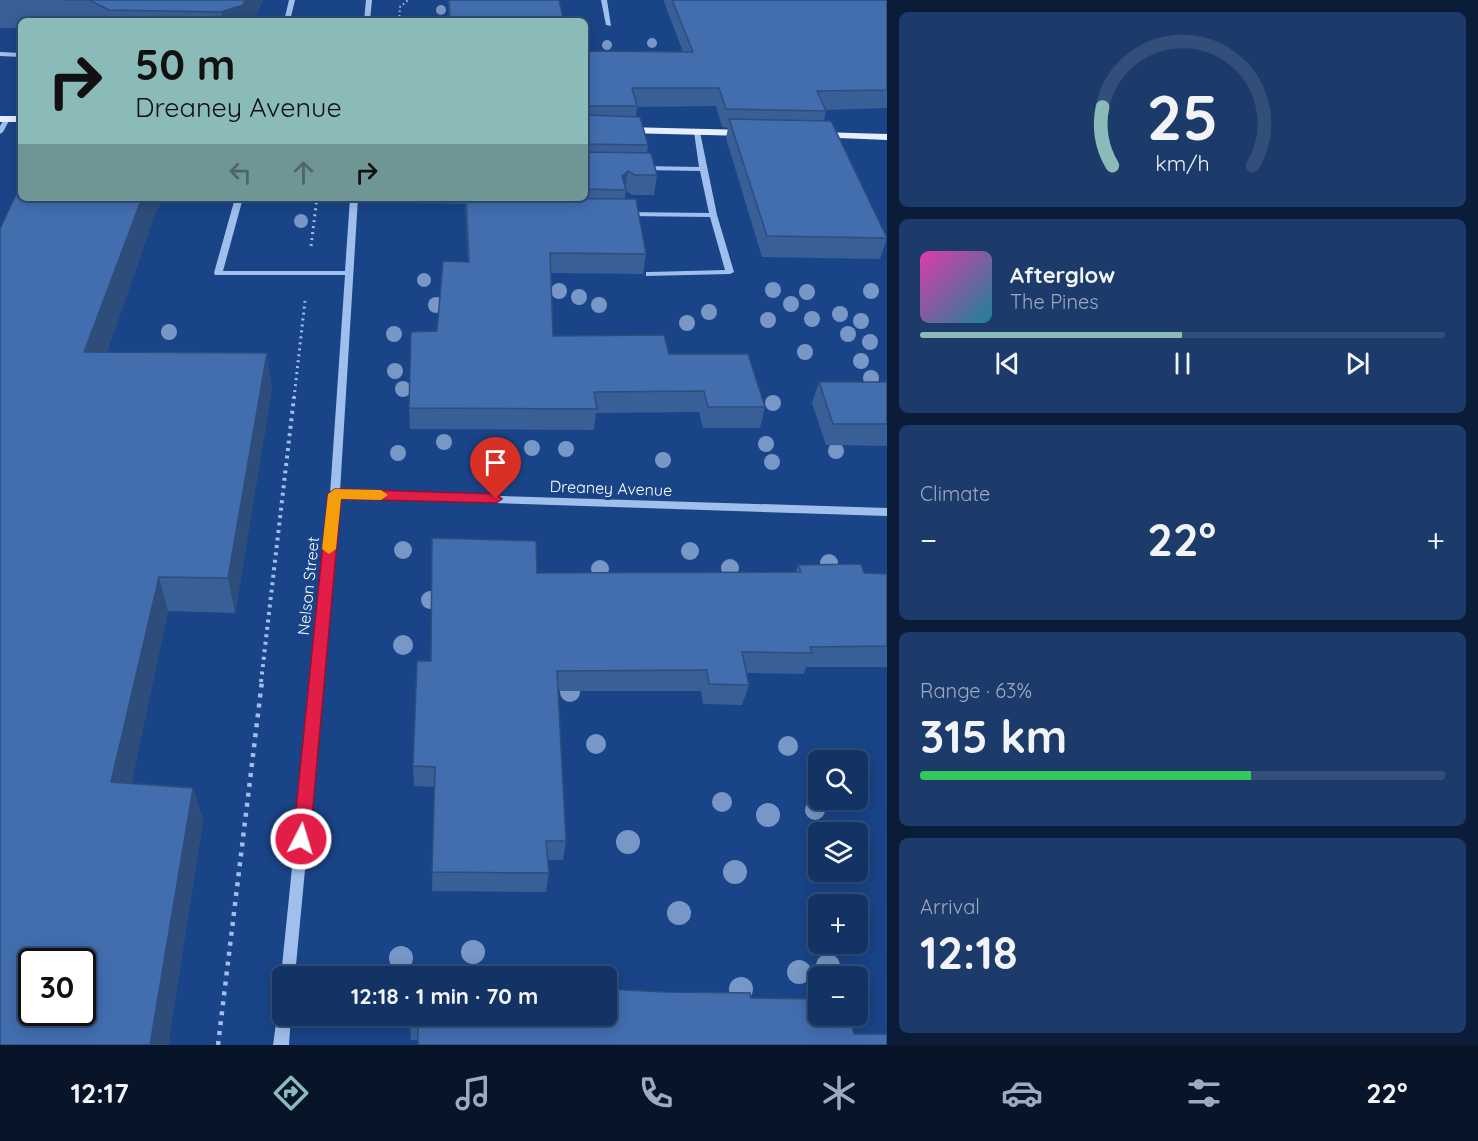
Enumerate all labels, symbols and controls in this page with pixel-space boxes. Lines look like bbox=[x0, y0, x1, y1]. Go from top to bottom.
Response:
text: 50 m bbox=[135, 38, 235, 91]
icon: right bbox=[36, 42, 114, 120]
text: 25 bbox=[1147, 78, 1218, 156]
text: Dreaney Avenue bbox=[135, 90, 342, 124]
text: km/h bbox=[1155, 151, 1210, 177]
icon: left bbox=[224, 156, 257, 189]
icon: ahead bbox=[287, 156, 320, 189]
icon: right bbox=[350, 156, 383, 189]
text: Afterglow bbox=[1010, 261, 1115, 289]
text: The Pines bbox=[1010, 289, 1099, 314]
icon: previous bbox=[991, 347, 1024, 380]
icon: pause bbox=[1166, 347, 1199, 380]
icon: next bbox=[1341, 347, 1374, 380]
pin bbox=[470, 437, 521, 499]
icon: arrive bbox=[479, 446, 512, 479]
street label: Dreaney Avenue bbox=[549, 476, 673, 500]
text: Climate bbox=[920, 481, 990, 506]
text: 22° bbox=[1147, 511, 1216, 567]
text: − bbox=[920, 519, 937, 560]
text: + bbox=[1426, 519, 1445, 560]
street label: Nelson Street bbox=[293, 536, 323, 636]
text: Range · 63% bbox=[920, 678, 1032, 703]
text: 315 km bbox=[920, 708, 1067, 764]
map controls bbox=[808, 750, 868, 1026]
button: search bbox=[808, 750, 868, 810]
position arrow bbox=[269, 807, 333, 871]
button: layers bbox=[808, 822, 868, 882]
button: + bbox=[808, 894, 868, 954]
text: Arrival bbox=[920, 894, 980, 919]
text: 12:18 bbox=[920, 924, 1018, 980]
speed limit sign: 30 bbox=[18, 948, 96, 1026]
button: − bbox=[808, 966, 868, 1026]
text: 12:18 · 1 min · 70 m bbox=[351, 982, 538, 1010]
icon: directions bbox=[270, 1072, 312, 1114]
icon: music bbox=[452, 1072, 494, 1114]
icon: phone bbox=[635, 1072, 677, 1114]
icon: climate bbox=[818, 1072, 860, 1114]
icon: car bbox=[1001, 1072, 1043, 1114]
icon: filters bbox=[1183, 1072, 1225, 1114]
text: 12:17 bbox=[70, 1076, 129, 1110]
text: 22° bbox=[1366, 1076, 1408, 1110]

